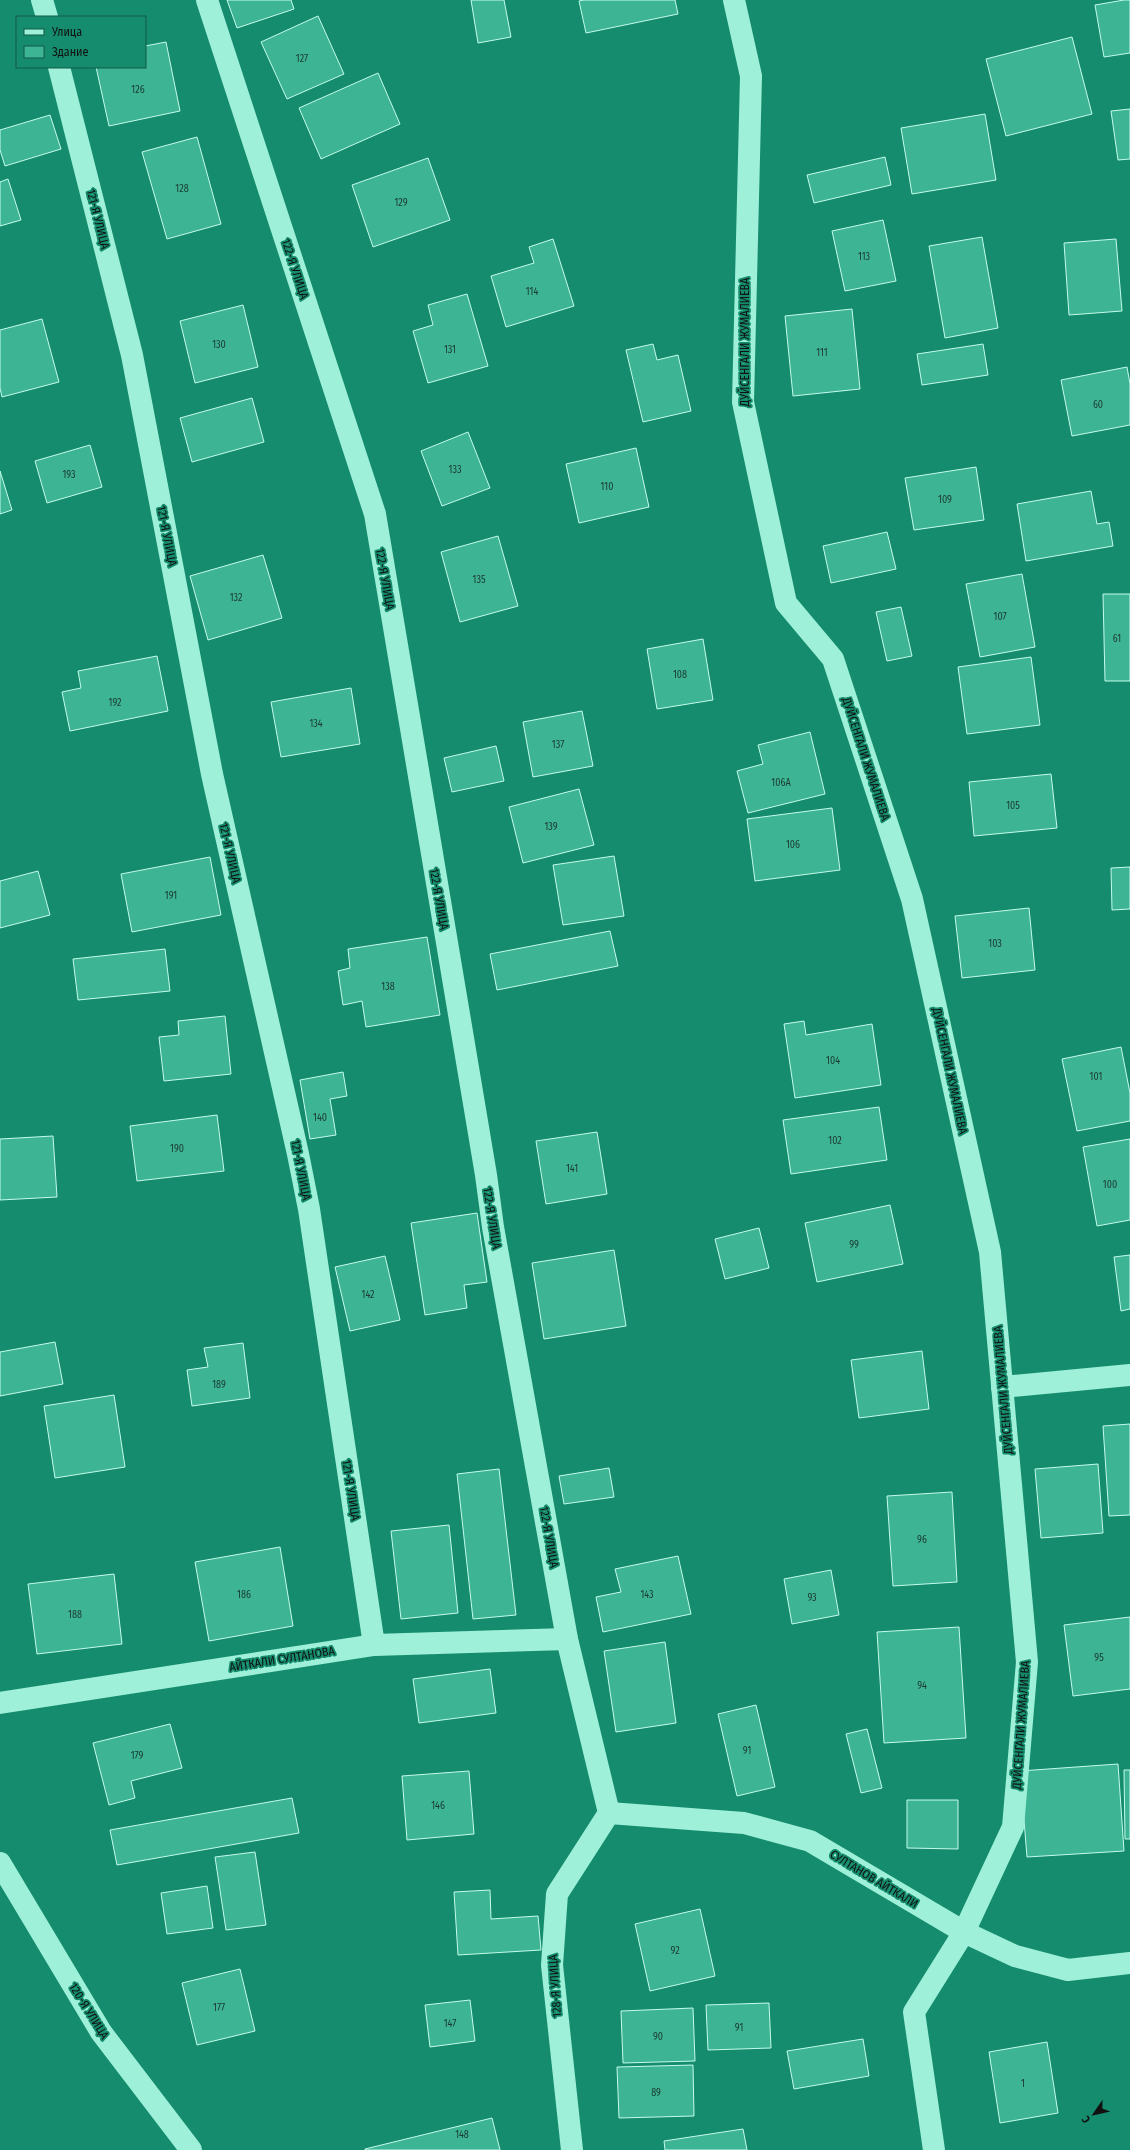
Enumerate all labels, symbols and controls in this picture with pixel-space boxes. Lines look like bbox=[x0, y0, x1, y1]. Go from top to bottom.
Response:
legend bbox=[16, 16, 146, 68]
text: Улица bbox=[51, 25, 82, 39]
text: Здание bbox=[52, 45, 88, 59]
house number: 127 bbox=[296, 53, 308, 65]
house number: 126 bbox=[131, 84, 145, 96]
house number: 128 bbox=[175, 183, 189, 195]
street label: 121-Я УЛИЦА bbox=[84, 187, 112, 251]
house number: 129 bbox=[394, 197, 408, 209]
street label: 122-Я УЛИЦА bbox=[279, 237, 312, 301]
house number: 113 bbox=[858, 251, 871, 263]
street label: ДУЙСЕНГАЛИ ЖУМАЛИЕВА bbox=[737, 277, 752, 407]
house number: 114 bbox=[526, 286, 538, 298]
house number: 130 bbox=[212, 339, 226, 351]
house number: 131 bbox=[444, 344, 456, 356]
house number: 111 bbox=[816, 347, 828, 359]
house number: 60 bbox=[1093, 399, 1103, 411]
house number: 133 bbox=[449, 464, 462, 476]
house number: 193 bbox=[62, 469, 76, 481]
house number: 110 bbox=[601, 481, 613, 493]
house number: 109 bbox=[938, 494, 952, 506]
street label: 121-Я УЛИЦА bbox=[154, 504, 180, 568]
street label: 122-Я УЛИЦА bbox=[373, 547, 397, 612]
house number: 135 bbox=[473, 574, 486, 586]
house number: 132 bbox=[230, 592, 243, 604]
house number: 107 bbox=[994, 611, 1006, 623]
house number: 61 bbox=[1113, 633, 1121, 645]
house number: 108 bbox=[673, 669, 687, 681]
street label: ДУЙСЕНГАЛИ ЖУМАЛИЕВА bbox=[839, 694, 894, 823]
house number: 192 bbox=[109, 697, 122, 709]
house number: 134 bbox=[309, 718, 323, 730]
house number: 137 bbox=[552, 739, 564, 751]
house number: 106А bbox=[771, 777, 791, 789]
house number: 105 bbox=[1006, 800, 1020, 812]
street label: 121-Я УЛИЦА bbox=[216, 821, 244, 885]
house number: 139 bbox=[544, 821, 558, 833]
house number: 106 bbox=[786, 839, 800, 851]
street label: 122-Я УЛИЦА bbox=[427, 867, 451, 932]
house number: 191 bbox=[165, 890, 177, 902]
house number: 103 bbox=[988, 938, 1002, 950]
house number: 138 bbox=[381, 981, 395, 993]
street label: ДУЙСЕНГАЛИ ЖУМАЛИЕВА bbox=[930, 1005, 971, 1136]
house number: 104 bbox=[826, 1055, 840, 1067]
house number: 101 bbox=[1090, 1071, 1102, 1083]
house number: 140 bbox=[313, 1112, 327, 1124]
house number: 102 bbox=[828, 1135, 842, 1147]
street label: 121-Я УЛИЦА bbox=[288, 1138, 314, 1202]
house number: 190 bbox=[170, 1143, 184, 1155]
house number: 141 bbox=[566, 1163, 578, 1175]
house number: 100 bbox=[1103, 1179, 1117, 1191]
street label: 122-Я УЛИЦА bbox=[480, 1186, 504, 1251]
house number: 99 bbox=[849, 1239, 859, 1251]
house number: 142 bbox=[361, 1289, 375, 1301]
street label: ДУЙСЕНГАЛИ ЖУМАЛИЕВА bbox=[989, 1325, 1016, 1456]
house number: 189 bbox=[212, 1379, 226, 1391]
street label: 121-Я УЛИЦА bbox=[339, 1459, 363, 1522]
street label: 122-Я УЛИЦА bbox=[537, 1505, 561, 1570]
house number: 96 bbox=[917, 1534, 927, 1546]
house number: 186 bbox=[237, 1589, 251, 1601]
house number: 143 bbox=[640, 1589, 654, 1601]
house number: 93 bbox=[807, 1592, 817, 1604]
house number: 188 bbox=[68, 1609, 82, 1621]
street label: АЙТКАЛИ СУЛТАНОВА bbox=[228, 1643, 336, 1674]
house number: 95 bbox=[1094, 1652, 1104, 1664]
street label: ДУЙСЕНГАЛИ ЖУМАЛИЕВА bbox=[1008, 1659, 1033, 1791]
house number: 94 bbox=[917, 1680, 927, 1692]
house number: 91 bbox=[743, 1745, 751, 1757]
house number: 179 bbox=[131, 1750, 143, 1762]
house number: 146 bbox=[431, 1800, 445, 1812]
street label: СУЛТАНОВ АЙТКАЛИ bbox=[827, 1846, 921, 1911]
house number: 92 bbox=[670, 1945, 680, 1957]
street label: 128-Я УЛИЦА bbox=[546, 1953, 564, 2018]
street label: 120-Я УЛИЦА bbox=[66, 1980, 112, 2042]
house number: 177 bbox=[213, 2002, 225, 2014]
house number: 147 bbox=[444, 2018, 456, 2030]
house number: 91 bbox=[735, 2022, 743, 2034]
house number: 90 bbox=[653, 2031, 663, 2043]
house number: 1 bbox=[1021, 2078, 1025, 2090]
house number: 89 bbox=[651, 2087, 661, 2099]
north arrow bbox=[1074, 2094, 1114, 2134]
text: С bbox=[1079, 2113, 1093, 2125]
house number: 148 bbox=[455, 2129, 469, 2141]

